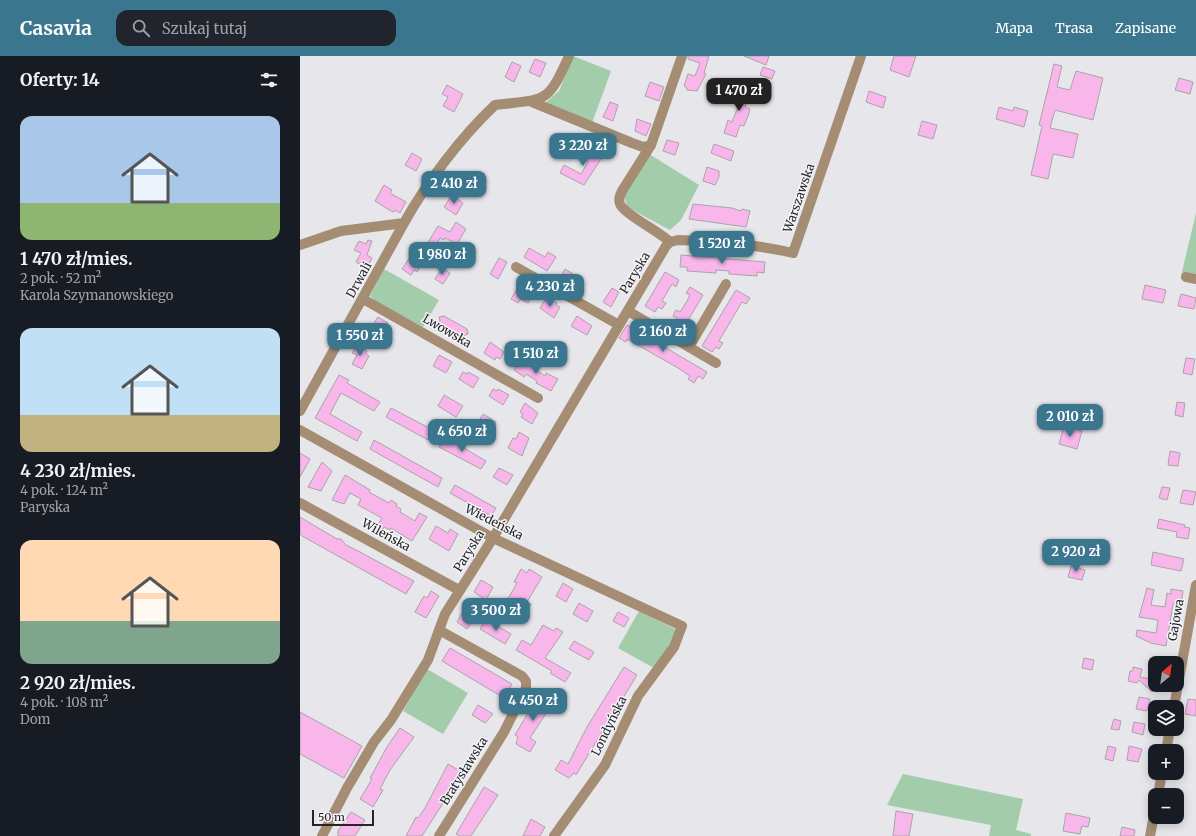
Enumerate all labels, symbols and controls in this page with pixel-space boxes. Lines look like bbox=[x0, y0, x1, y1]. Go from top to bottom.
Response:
search box bbox=[116, 10, 396, 46]
text: Casavia bbox=[20, 16, 92, 40]
icon: search bbox=[130, 17, 152, 39]
text: Szukaj tutaj bbox=[162, 19, 247, 38]
text: Mapa bbox=[996, 19, 1033, 37]
text: Trasa bbox=[1055, 19, 1093, 37]
text: Zapisane bbox=[1115, 19, 1176, 37]
text: Oferty: 14 bbox=[20, 69, 100, 91]
icon: filters bbox=[258, 69, 280, 91]
pin: 1 470 zł bbox=[698, 78, 780, 112]
text: 1 470 zł bbox=[715, 82, 763, 99]
pin: 3 220 zł bbox=[542, 133, 624, 167]
text: 3 220 zł bbox=[558, 137, 608, 154]
icon: home bbox=[114, 142, 186, 214]
street label: Warszawska bbox=[779, 161, 818, 235]
pin: 2 410 zł bbox=[413, 171, 495, 205]
text: 2 410 zł bbox=[430, 175, 478, 192]
pin: 1 520 zł bbox=[681, 231, 763, 265]
text: 1 520 zł bbox=[698, 235, 746, 252]
pin: 1 980 zł bbox=[401, 242, 483, 276]
text: 1 980 zł bbox=[418, 246, 466, 263]
text: 1 470 zł/mies. bbox=[20, 248, 133, 270]
street label: Paryska bbox=[616, 249, 653, 296]
street label: Drwali bbox=[343, 259, 375, 300]
text: 2 pok. · 52 m² bbox=[20, 270, 101, 287]
pin: 4 230 zł bbox=[509, 274, 591, 308]
text: 4 230 zł bbox=[525, 278, 575, 295]
text: Karola Szymanowskiego bbox=[20, 287, 173, 304]
street label: Lwowska bbox=[420, 311, 475, 351]
pin: 2 160 zł bbox=[622, 319, 704, 353]
pin: 1 550 zł bbox=[319, 323, 401, 357]
text: 2 160 zł bbox=[639, 323, 687, 340]
text: 1 550 zł bbox=[336, 327, 384, 344]
pin: 1 510 zł bbox=[495, 341, 577, 375]
text: 1 510 zł bbox=[513, 345, 559, 362]
icon: home bbox=[114, 354, 186, 426]
pin: 2 010 zł bbox=[1029, 404, 1111, 438]
text: 2 010 zł bbox=[1046, 408, 1094, 425]
pin: 4 650 zł bbox=[421, 419, 503, 453]
text: 4 650 zł bbox=[437, 423, 487, 440]
text: 4 230 zł/mies. bbox=[20, 460, 136, 482]
text: 4 pok. · 124 m² bbox=[20, 482, 108, 499]
text: Paryska bbox=[20, 499, 70, 516]
street label: Wiedeńska bbox=[462, 500, 526, 543]
street label: Wileńska bbox=[358, 515, 414, 554]
street label: Paryska bbox=[450, 527, 487, 574]
pin: 2 920 zł bbox=[1035, 539, 1117, 573]
text: 2 920 zł bbox=[1051, 543, 1101, 560]
icon: home bbox=[114, 566, 186, 638]
street label: Gajowa bbox=[1164, 597, 1187, 642]
pin: 3 500 zł bbox=[455, 598, 537, 632]
text: 3 500 zł bbox=[471, 602, 521, 619]
north arrow bbox=[1148, 656, 1184, 692]
map controls bbox=[1148, 656, 1184, 824]
text: 2 920 zł/mies. bbox=[20, 672, 136, 694]
pin: 4 450 zł bbox=[492, 688, 574, 722]
text: 4 450 zł bbox=[508, 692, 558, 709]
street label: Londyńska bbox=[588, 693, 630, 758]
text: 4 pok. · 108 m² bbox=[20, 694, 108, 711]
button: layers bbox=[1148, 700, 1184, 736]
text: Dom bbox=[20, 711, 51, 728]
street label: Bratysławska bbox=[437, 733, 491, 808]
button: + bbox=[1148, 744, 1184, 780]
button: − bbox=[1148, 788, 1184, 824]
scale bar bbox=[312, 808, 374, 827]
text: 50 m bbox=[318, 810, 345, 824]

